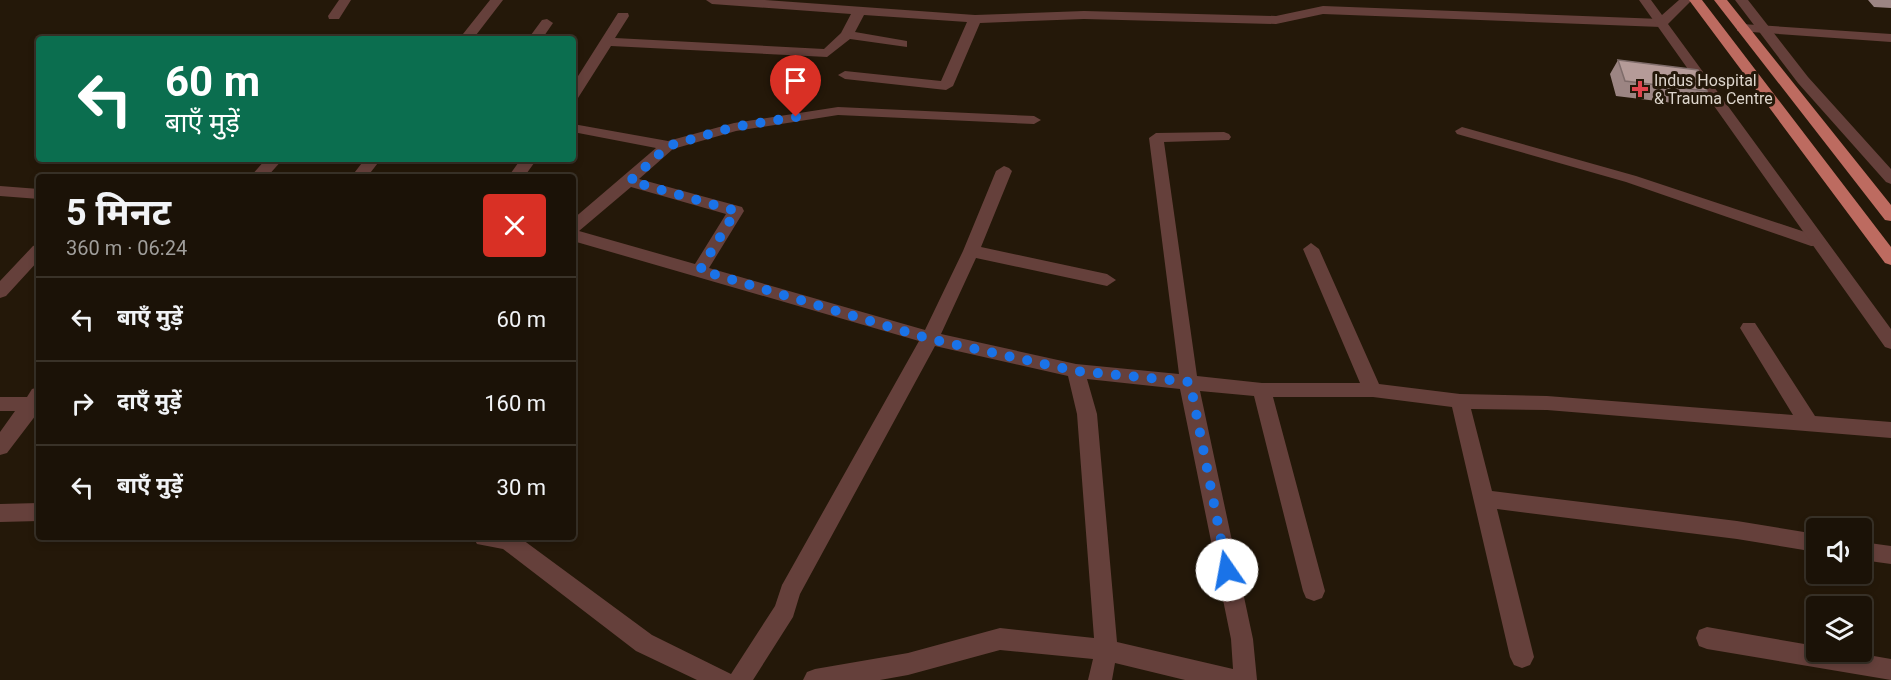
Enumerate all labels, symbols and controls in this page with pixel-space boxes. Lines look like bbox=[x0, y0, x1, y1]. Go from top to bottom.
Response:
pin bbox=[770, 55, 821, 117]
text: 60 m bbox=[165, 57, 260, 106]
icon: left bbox=[66, 60, 144, 138]
icon: arrive bbox=[779, 64, 812, 97]
place label: Indus Hospital & Trauma Centre bbox=[1654, 71, 1773, 108]
marker: Indus Hospital & Trauma Centre bbox=[1631, 80, 1649, 98]
text: बाएँ मुड़ें bbox=[165, 107, 240, 139]
text: 5 मिनट bbox=[66, 192, 171, 234]
button: close bbox=[483, 194, 546, 257]
text: 360 m · 06:24 bbox=[66, 236, 187, 260]
icon: left bbox=[66, 303, 99, 336]
text: बाएँ मुड़ें bbox=[117, 305, 183, 330]
text: 60 m bbox=[497, 307, 546, 332]
icon: right bbox=[66, 387, 99, 420]
text: दाएँ मुड़ें bbox=[117, 389, 182, 414]
text: 160 m bbox=[484, 391, 546, 416]
icon: left bbox=[66, 471, 99, 504]
text: बाएँ मुड़ें bbox=[117, 473, 183, 498]
text: 30 m bbox=[497, 475, 546, 500]
map controls bbox=[1806, 518, 1872, 662]
button: sound bbox=[1806, 518, 1872, 584]
position arrow bbox=[1195, 538, 1259, 602]
button: layers bbox=[1806, 596, 1872, 662]

